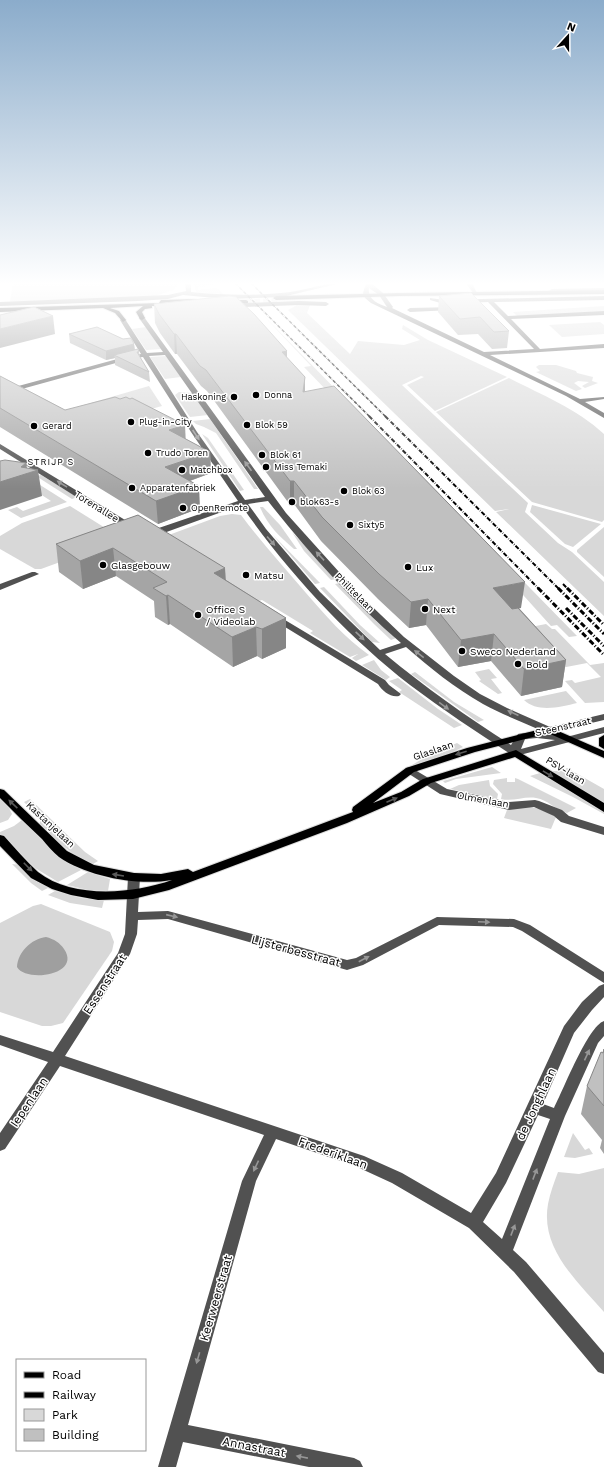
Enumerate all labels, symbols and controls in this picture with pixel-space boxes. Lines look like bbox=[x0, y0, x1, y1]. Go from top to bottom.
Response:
north arrow bbox=[548, 16, 588, 56]
text: N bbox=[565, 20, 578, 35]
marker: Donna bbox=[251, 390, 261, 400]
place label: Donna bbox=[264, 390, 292, 400]
place label: Haskoning bbox=[181, 392, 226, 402]
marker: Haskoning bbox=[229, 392, 239, 402]
marker: Plug-in-City bbox=[126, 417, 136, 427]
place label: Plug-in-City bbox=[139, 417, 192, 427]
marker: Blok 59 bbox=[242, 420, 252, 430]
place label: Blok 59 bbox=[255, 420, 288, 430]
marker: Gerard bbox=[29, 421, 39, 431]
place label: Gerard bbox=[42, 421, 72, 431]
one-way arrow bbox=[192, 430, 200, 440]
marker: Trudo Toren bbox=[143, 448, 153, 458]
place label: Trudo Toren bbox=[156, 448, 208, 458]
marker: Blok 61 bbox=[257, 450, 267, 460]
place label: Blok 61 bbox=[270, 450, 301, 460]
district label: STRIJP S bbox=[28, 457, 74, 467]
one-way arrow bbox=[244, 461, 252, 472]
marker: Miss Temaki bbox=[261, 462, 271, 472]
place label: Miss Temaki bbox=[274, 462, 327, 472]
marker: Matchbox bbox=[177, 465, 187, 475]
place label: Matchbox bbox=[190, 465, 233, 475]
one-way arrow bbox=[56, 481, 68, 488]
marker: Apparatenfabriek bbox=[127, 483, 137, 493]
place label: Apparatenfabriek bbox=[140, 483, 216, 493]
marker: Blok 63 bbox=[339, 486, 349, 496]
place label: Blok 63 bbox=[352, 486, 385, 496]
street label: Torenallee bbox=[73, 488, 121, 524]
marker: blok63-s bbox=[287, 497, 297, 507]
place label: blok63-s bbox=[300, 497, 339, 507]
marker: OpenRemote bbox=[178, 503, 188, 513]
place label: OpenRemote bbox=[191, 503, 248, 513]
marker: Sixty5 bbox=[345, 520, 355, 530]
place label: Sixty5 bbox=[358, 520, 385, 530]
one-way arrow bbox=[267, 535, 276, 546]
one-way arrow bbox=[315, 551, 325, 561]
marker: Glasgebouw bbox=[98, 560, 108, 570]
place label: Glasgebouw bbox=[111, 560, 171, 571]
marker: Lux bbox=[403, 562, 413, 572]
place label: Lux bbox=[416, 562, 433, 573]
marker: Matsu bbox=[241, 570, 251, 580]
place label: Matsu bbox=[254, 570, 284, 581]
street label: Philitelaan bbox=[333, 570, 377, 614]
place label: Office S / Videolab bbox=[206, 604, 256, 627]
marker: Next bbox=[420, 604, 430, 614]
place label: Next bbox=[433, 604, 456, 615]
marker: Office S / Videolab bbox=[193, 610, 203, 620]
one-way arrow bbox=[355, 631, 365, 641]
marker: Sweco Nederland bbox=[457, 646, 467, 656]
place label: Sweco Nederland bbox=[470, 646, 556, 657]
one-way arrow bbox=[414, 649, 425, 658]
marker: Bold bbox=[513, 659, 523, 669]
place label: Bold bbox=[526, 659, 548, 670]
one-way arrow bbox=[439, 701, 449, 709]
one-way arrow bbox=[507, 710, 519, 716]
street label: Steenstraat bbox=[534, 715, 593, 738]
street label: Glaslaan bbox=[412, 738, 455, 762]
one-way arrow bbox=[455, 750, 467, 756]
street label: PSV-laan bbox=[544, 754, 587, 786]
one-way arrow bbox=[543, 770, 553, 778]
street label: Olmenlaan bbox=[456, 790, 510, 809]
one-way arrow bbox=[386, 796, 398, 802]
street label: Kastanjelaan bbox=[24, 799, 77, 850]
one-way arrow bbox=[8, 800, 17, 809]
one-way arrow bbox=[23, 862, 32, 872]
one-way arrow bbox=[111, 872, 124, 878]
one-way arrow bbox=[166, 914, 178, 920]
one-way arrow bbox=[478, 919, 491, 925]
street label: Lijsterbesstraat bbox=[250, 932, 342, 970]
street label: Essenstraat bbox=[80, 951, 130, 1017]
one-way arrow bbox=[358, 956, 370, 963]
one-way arrow bbox=[584, 1049, 590, 1060]
street label: de Jonghlaan bbox=[513, 1066, 559, 1142]
street label: Iepenlaan bbox=[7, 1074, 51, 1130]
street label: Frederiklaan bbox=[297, 1134, 369, 1172]
one-way arrow bbox=[253, 1161, 259, 1172]
one-way arrow bbox=[533, 1167, 539, 1179]
one-way arrow bbox=[511, 1224, 517, 1236]
street label: Keerweerstraat bbox=[197, 1253, 235, 1343]
one-way arrow bbox=[195, 1352, 201, 1364]
legend bbox=[16, 1359, 146, 1451]
text: Road bbox=[52, 1368, 81, 1382]
text: Railway bbox=[52, 1388, 97, 1402]
text: Park bbox=[52, 1408, 78, 1422]
text: Building bbox=[52, 1428, 99, 1442]
street label: Annastraat bbox=[221, 1434, 287, 1460]
one-way arrow bbox=[296, 1453, 308, 1459]

